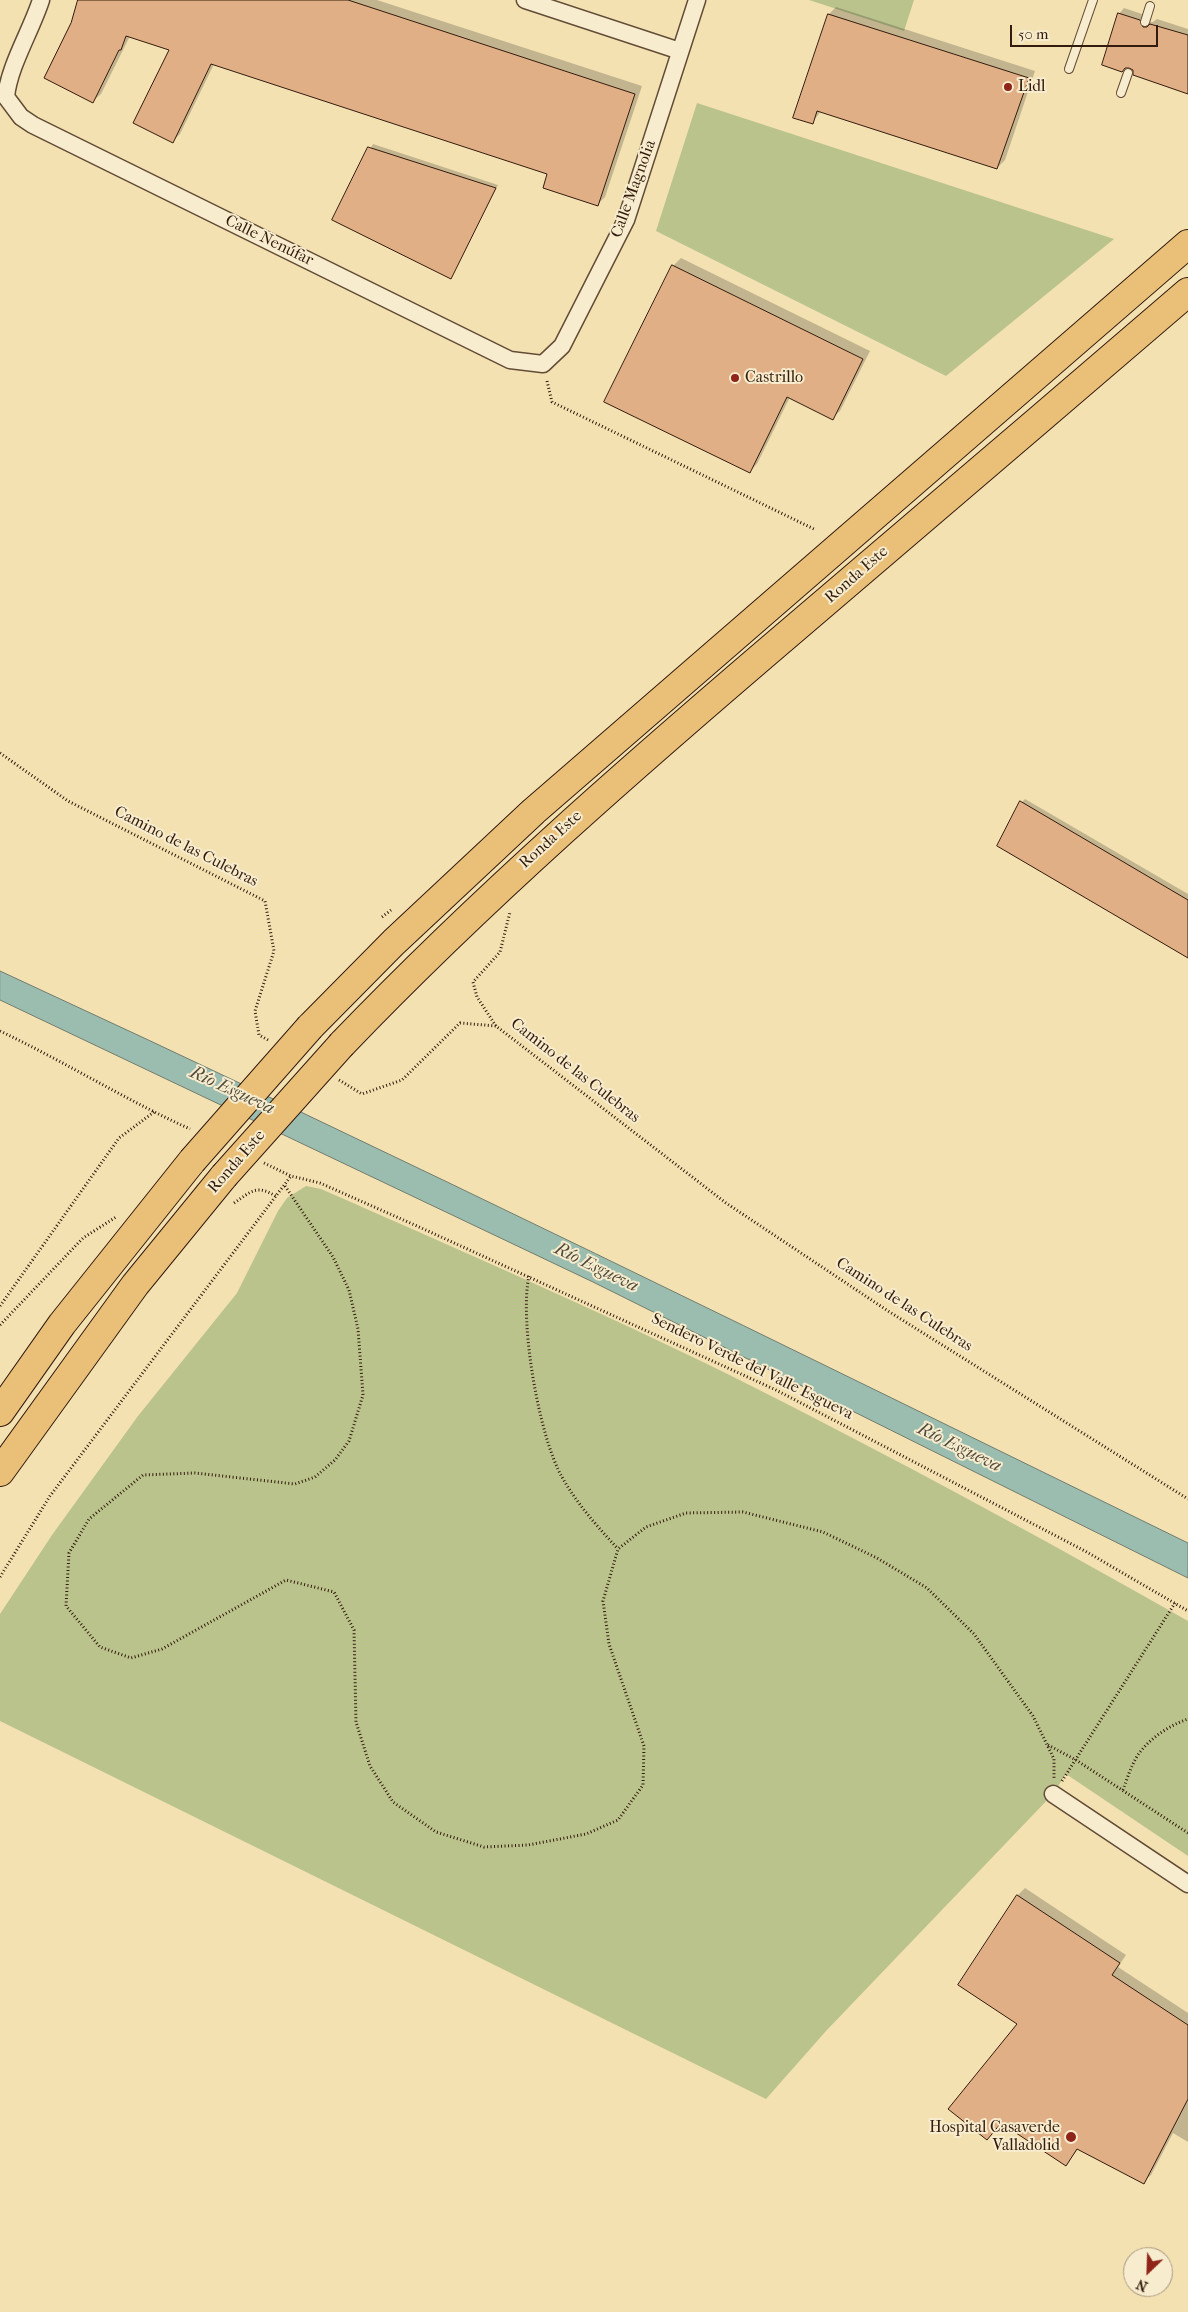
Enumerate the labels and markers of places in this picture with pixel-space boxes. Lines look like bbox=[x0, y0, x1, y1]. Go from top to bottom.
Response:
place label: Lidl bbox=[1018, 77, 1045, 97]
marker: Lidl bbox=[1002, 81, 1014, 93]
place label: Castrillo bbox=[745, 368, 803, 388]
marker: Castrillo bbox=[729, 372, 741, 384]
place label: Hospital Casaverde Valladolid bbox=[929, 2118, 1060, 2156]
marker: Hospital Casaverde Valladolid bbox=[1064, 2130, 1078, 2144]

